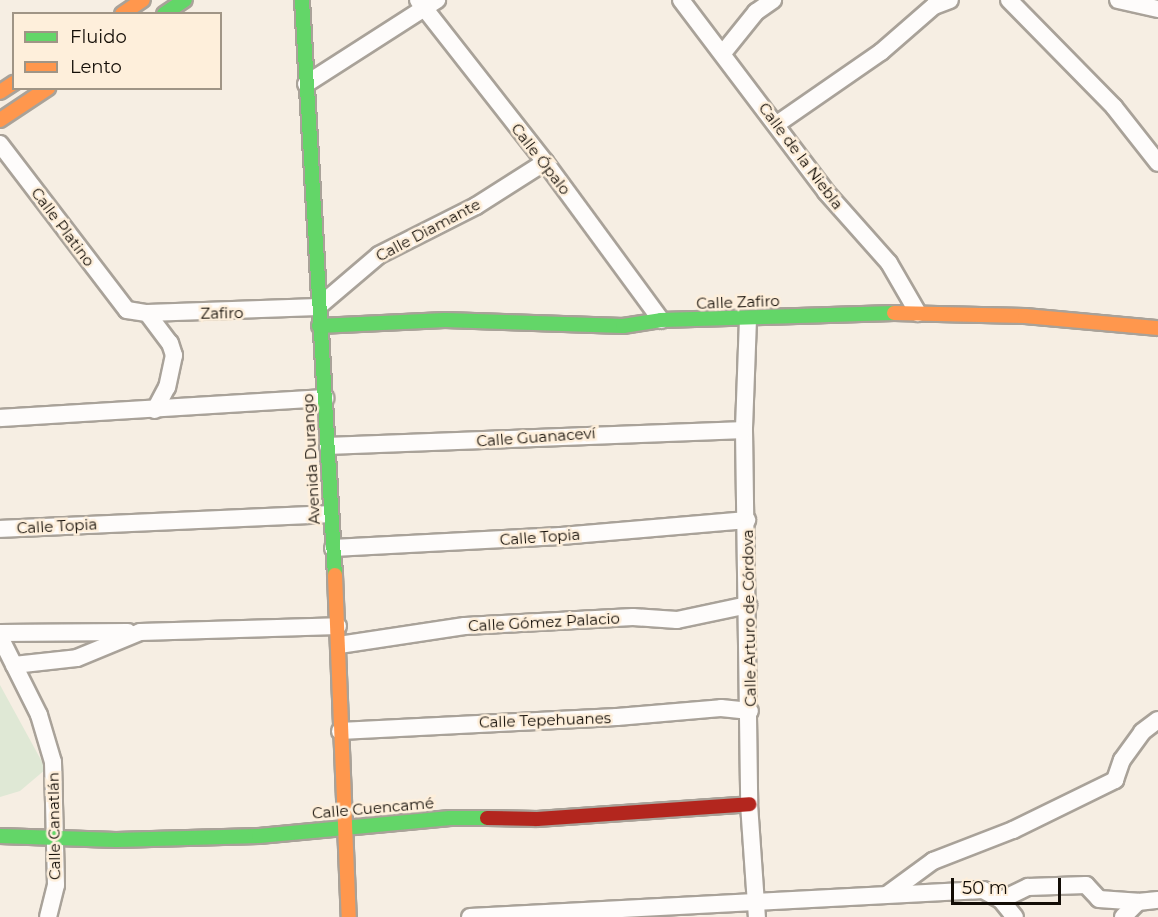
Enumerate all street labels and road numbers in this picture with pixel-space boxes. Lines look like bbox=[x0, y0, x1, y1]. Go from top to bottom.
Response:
street label: Calle de la Niebla bbox=[755, 99, 847, 213]
street label: Calle Ópalo bbox=[508, 120, 574, 198]
street label: Calle Platino bbox=[28, 184, 98, 270]
street label: Calle Diamante bbox=[373, 195, 483, 265]
street label: Calle Zafiro bbox=[696, 292, 780, 312]
street label: Zafiro bbox=[200, 304, 244, 322]
street label: Avenida Durango bbox=[299, 393, 323, 525]
street label: Calle Guanaceví bbox=[476, 424, 596, 450]
street label: Calle Topia bbox=[16, 515, 98, 537]
street label: Calle Topia bbox=[499, 525, 581, 549]
street label: Calle Arturo de Córdova bbox=[738, 529, 760, 707]
street label: Calle Gómez Palacio bbox=[468, 609, 620, 635]
street label: Calle Tepehuanes bbox=[479, 709, 611, 731]
street label: Calle Canatlán bbox=[44, 772, 64, 880]
street label: Calle Cuencamé bbox=[311, 794, 435, 822]

